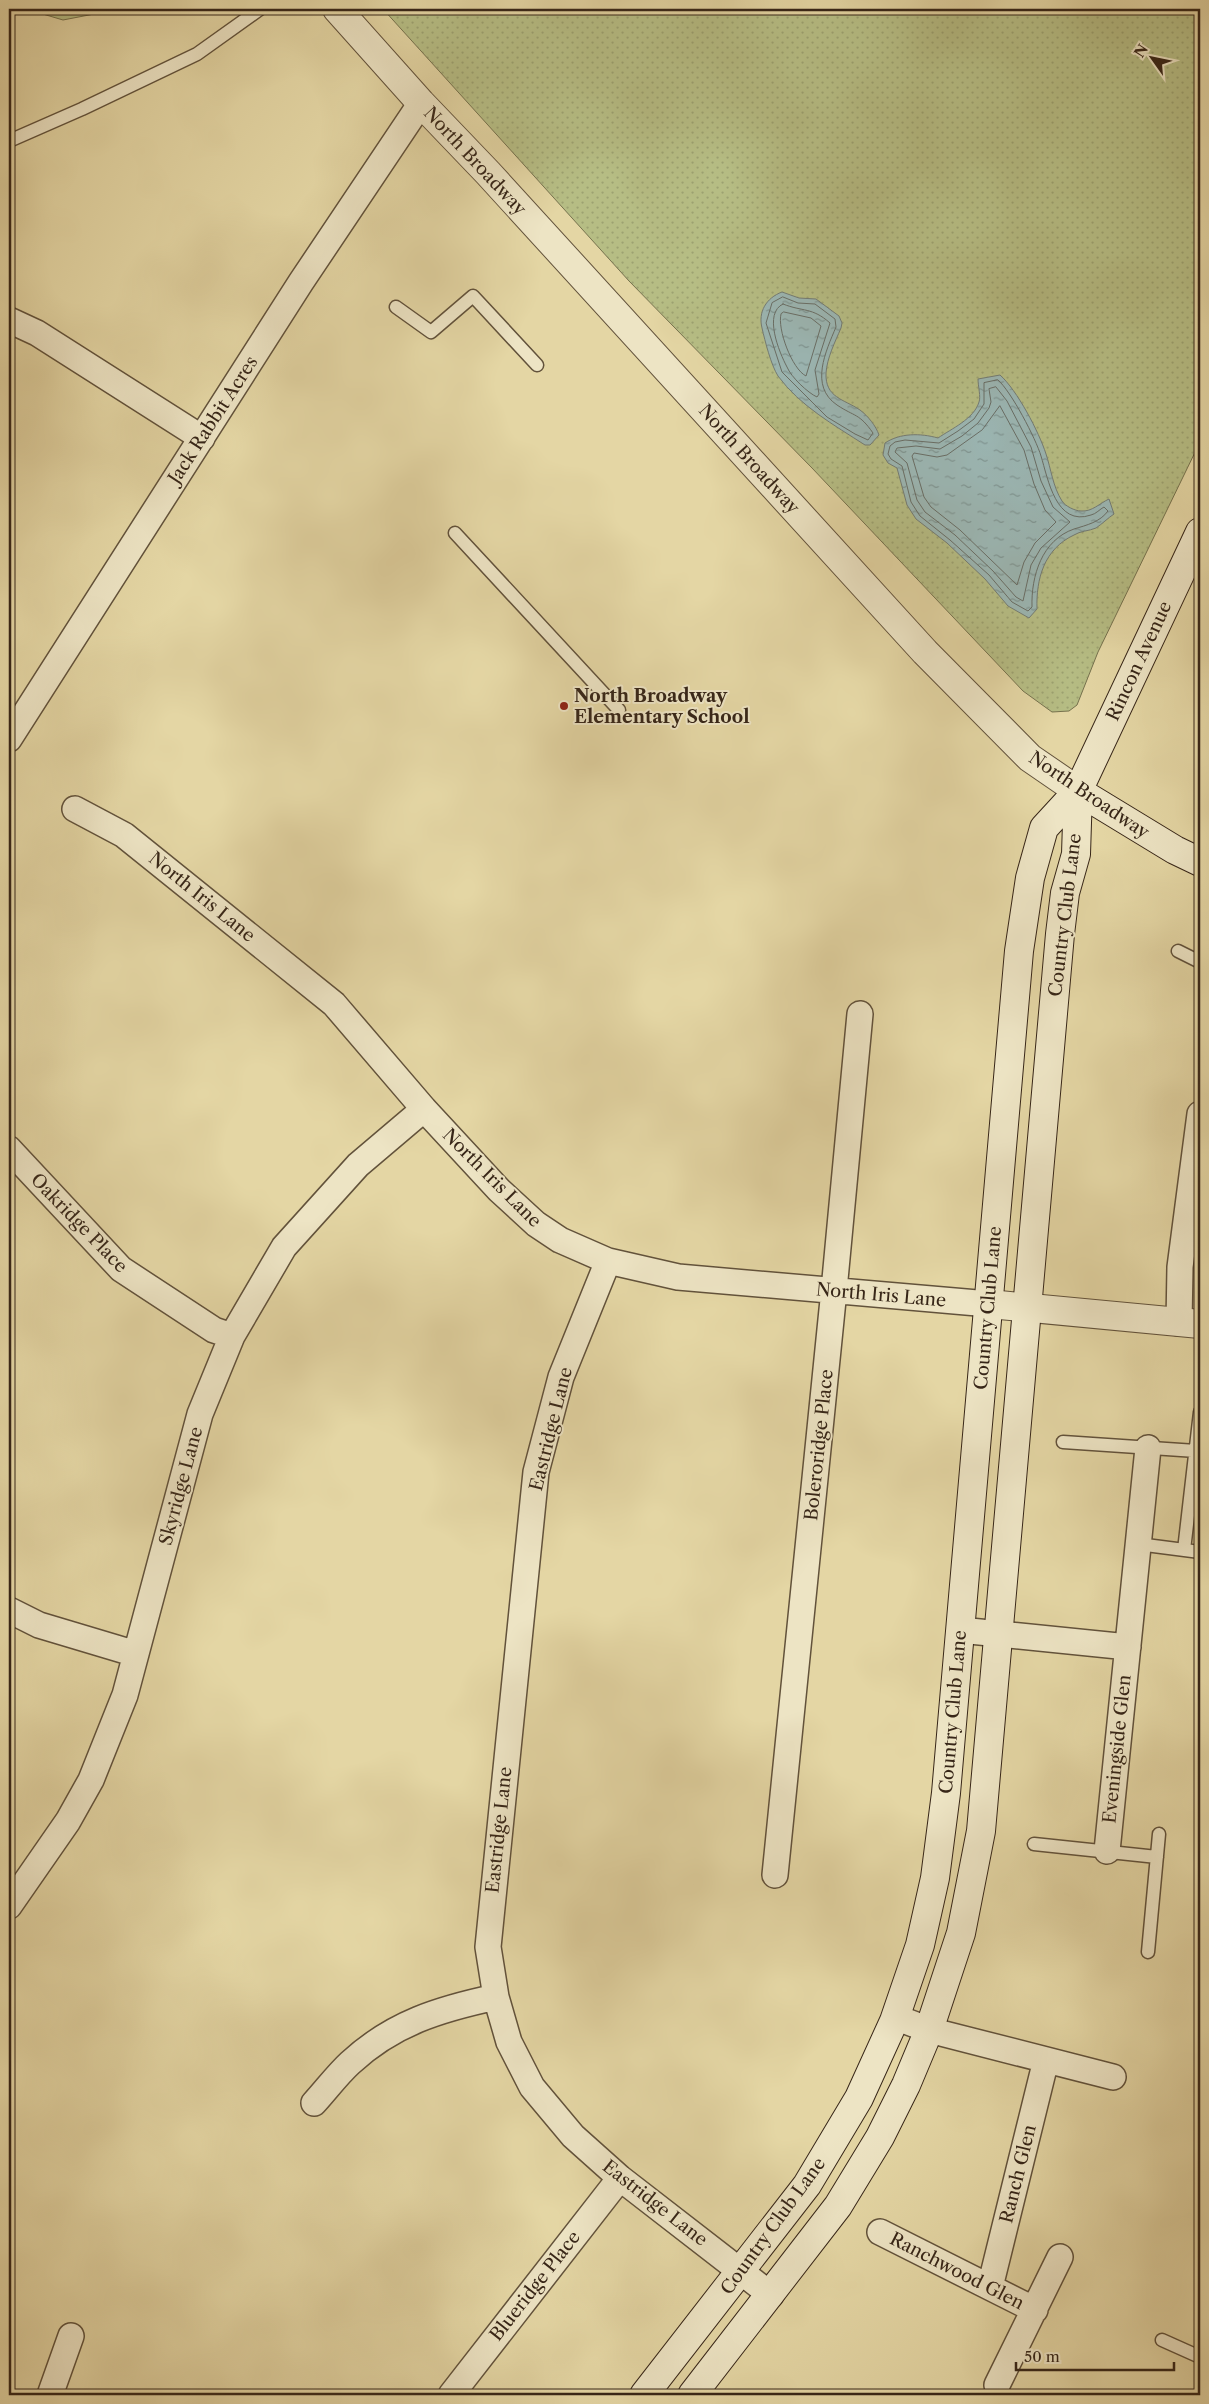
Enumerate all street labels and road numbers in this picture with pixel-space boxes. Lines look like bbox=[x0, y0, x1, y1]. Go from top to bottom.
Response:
street label: North Broadway bbox=[419, 102, 531, 220]
street label: Jack Rabbit Acres bbox=[162, 352, 263, 491]
street label: North Broadway bbox=[694, 400, 805, 519]
street label: Rincon Avenue bbox=[1102, 598, 1176, 724]
street label: North Broadway bbox=[1025, 747, 1154, 844]
street label: Country Club Lane bbox=[1044, 832, 1086, 998]
street label: North Iris Lane bbox=[144, 847, 260, 947]
street label: North Iris Lane bbox=[438, 1124, 546, 1232]
street label: Oakridge Place bbox=[26, 1169, 132, 1277]
street label: Country Club Lane bbox=[970, 1225, 1006, 1391]
street label: North Iris Lane bbox=[815, 1278, 947, 1312]
street label: Eastridge Lane bbox=[525, 1365, 577, 1493]
street label: Boleroridge Place bbox=[800, 1368, 838, 1522]
street label: Skyridge Lane bbox=[155, 1424, 207, 1548]
street label: Country Club Lane bbox=[935, 1629, 971, 1795]
street label: Eveningside Glen bbox=[1098, 1673, 1136, 1825]
street label: Eastridge Lane bbox=[481, 1766, 517, 1894]
street label: Ranch Glen bbox=[995, 2123, 1041, 2225]
street label: Country Club Lane bbox=[716, 2153, 830, 2299]
street label: Eastridge Lane bbox=[598, 2155, 712, 2251]
street label: Blueridge Place bbox=[485, 2227, 585, 2345]
street label: Ranchwood Glen bbox=[886, 2228, 1028, 2314]

